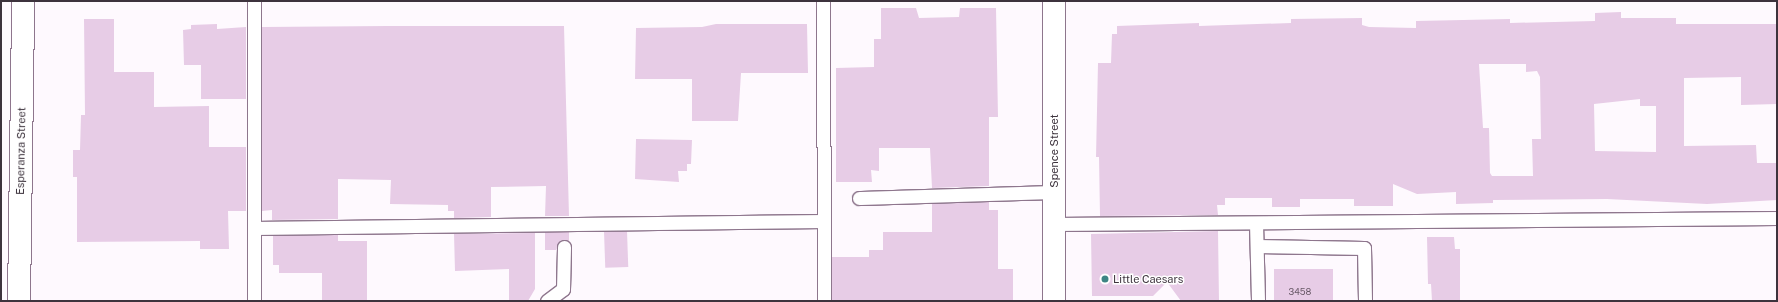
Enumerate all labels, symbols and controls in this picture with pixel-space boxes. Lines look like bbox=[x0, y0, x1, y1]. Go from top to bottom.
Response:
street label: Esperanza Street bbox=[14, 107, 28, 195]
street label: Spence Street bbox=[1047, 114, 1061, 188]
place label: Little Caesars bbox=[1113, 272, 1183, 286]
marker: Little Caesars bbox=[1100, 274, 1110, 284]
house number: 3458 bbox=[1289, 287, 1311, 297]

